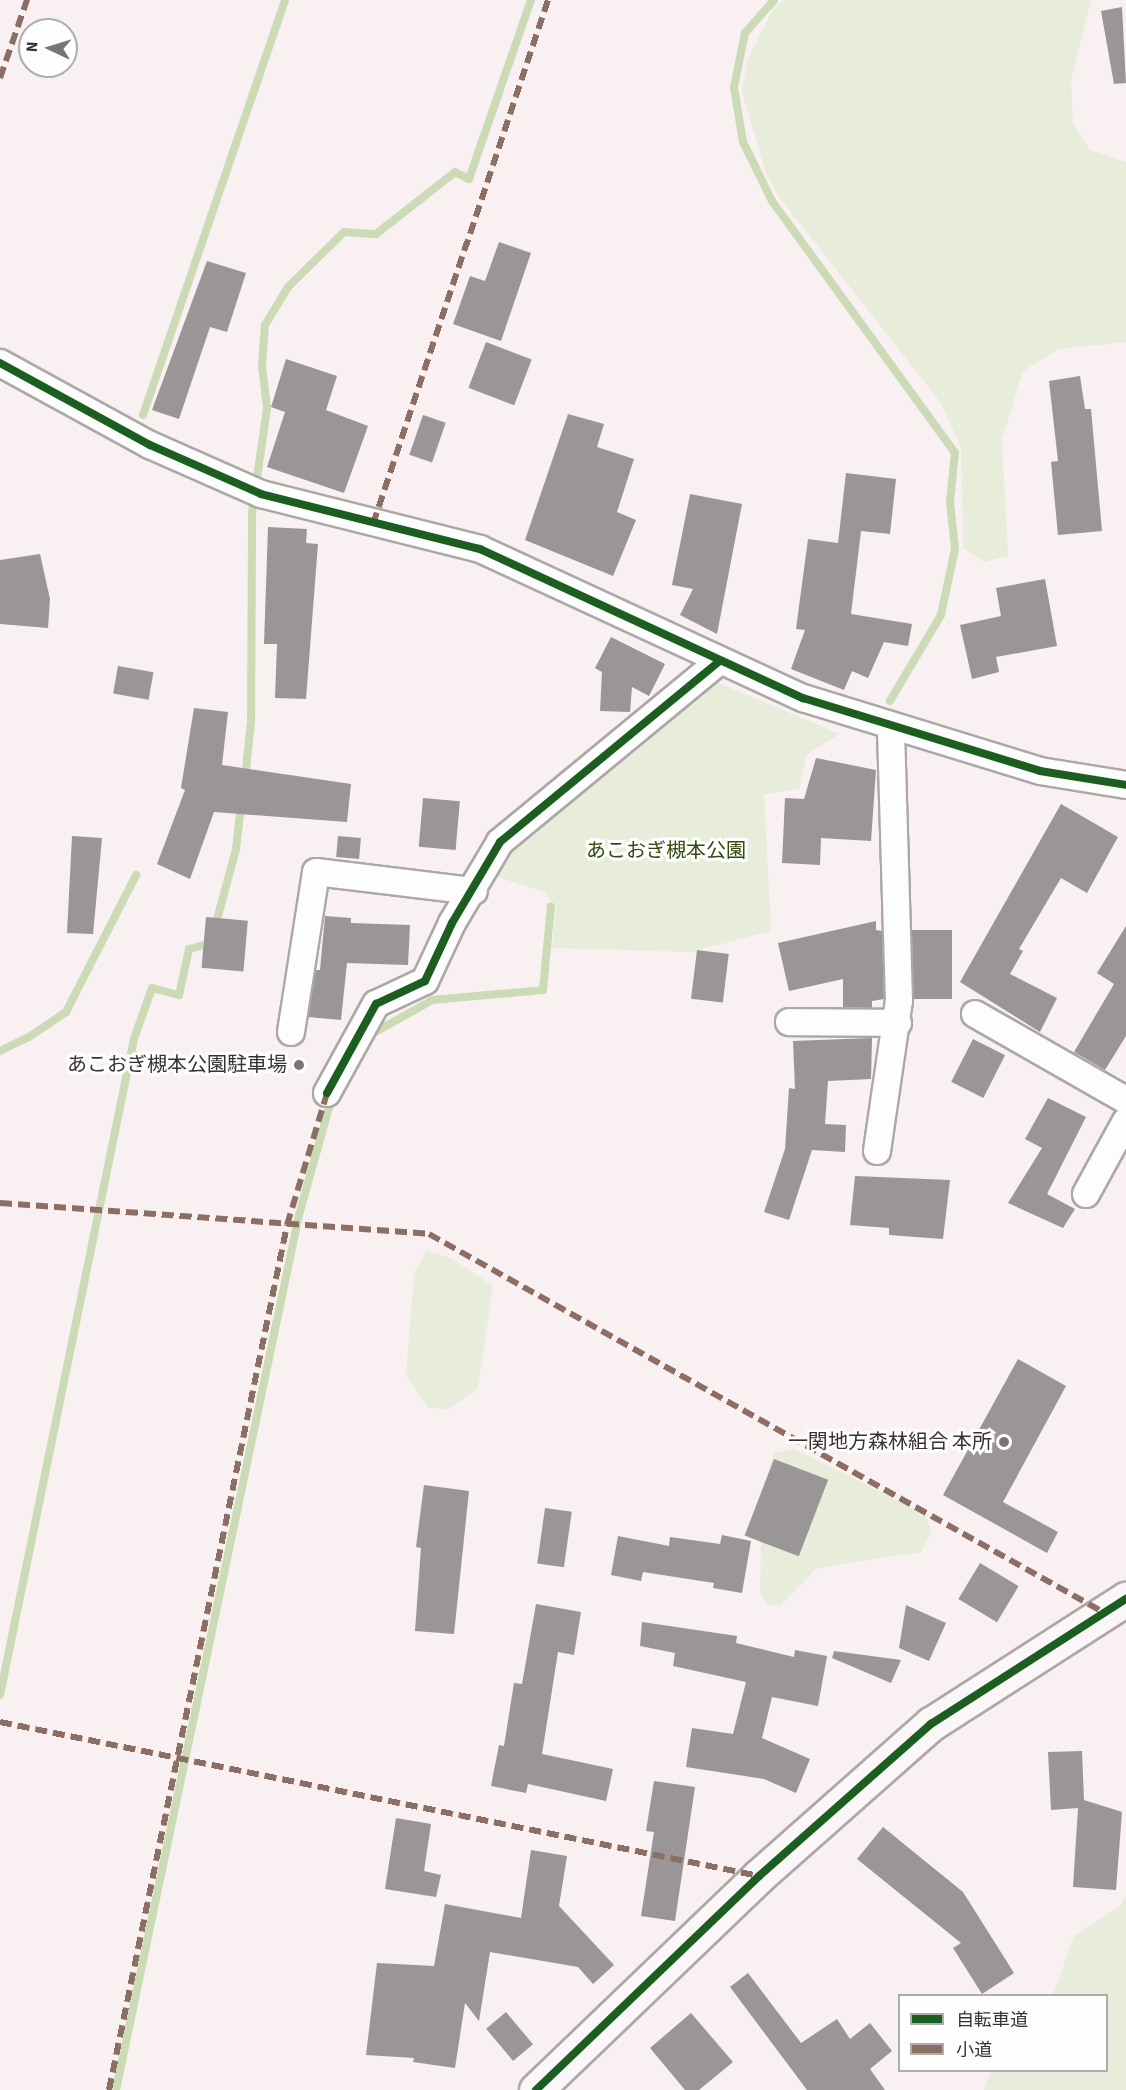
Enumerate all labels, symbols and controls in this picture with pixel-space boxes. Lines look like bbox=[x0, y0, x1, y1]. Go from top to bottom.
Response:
north arrow bbox=[18, 18, 78, 78]
text: N bbox=[21, 41, 43, 53]
park label: あこおぎ槻本公園 bbox=[586, 839, 746, 863]
place label: あこおぎ槻本公園駐車場 bbox=[67, 1053, 287, 1077]
marker: あこおぎ槻本公園駐車場 bbox=[292, 1058, 306, 1072]
place label: 一関地方森林組合 本所 bbox=[788, 1430, 992, 1454]
marker: 一関地方森林組合 本所 bbox=[997, 1435, 1011, 1449]
legend bbox=[898, 1994, 1108, 2072]
text: 自転車道 bbox=[956, 2008, 1028, 2033]
text: 小道 bbox=[956, 2038, 992, 2063]

